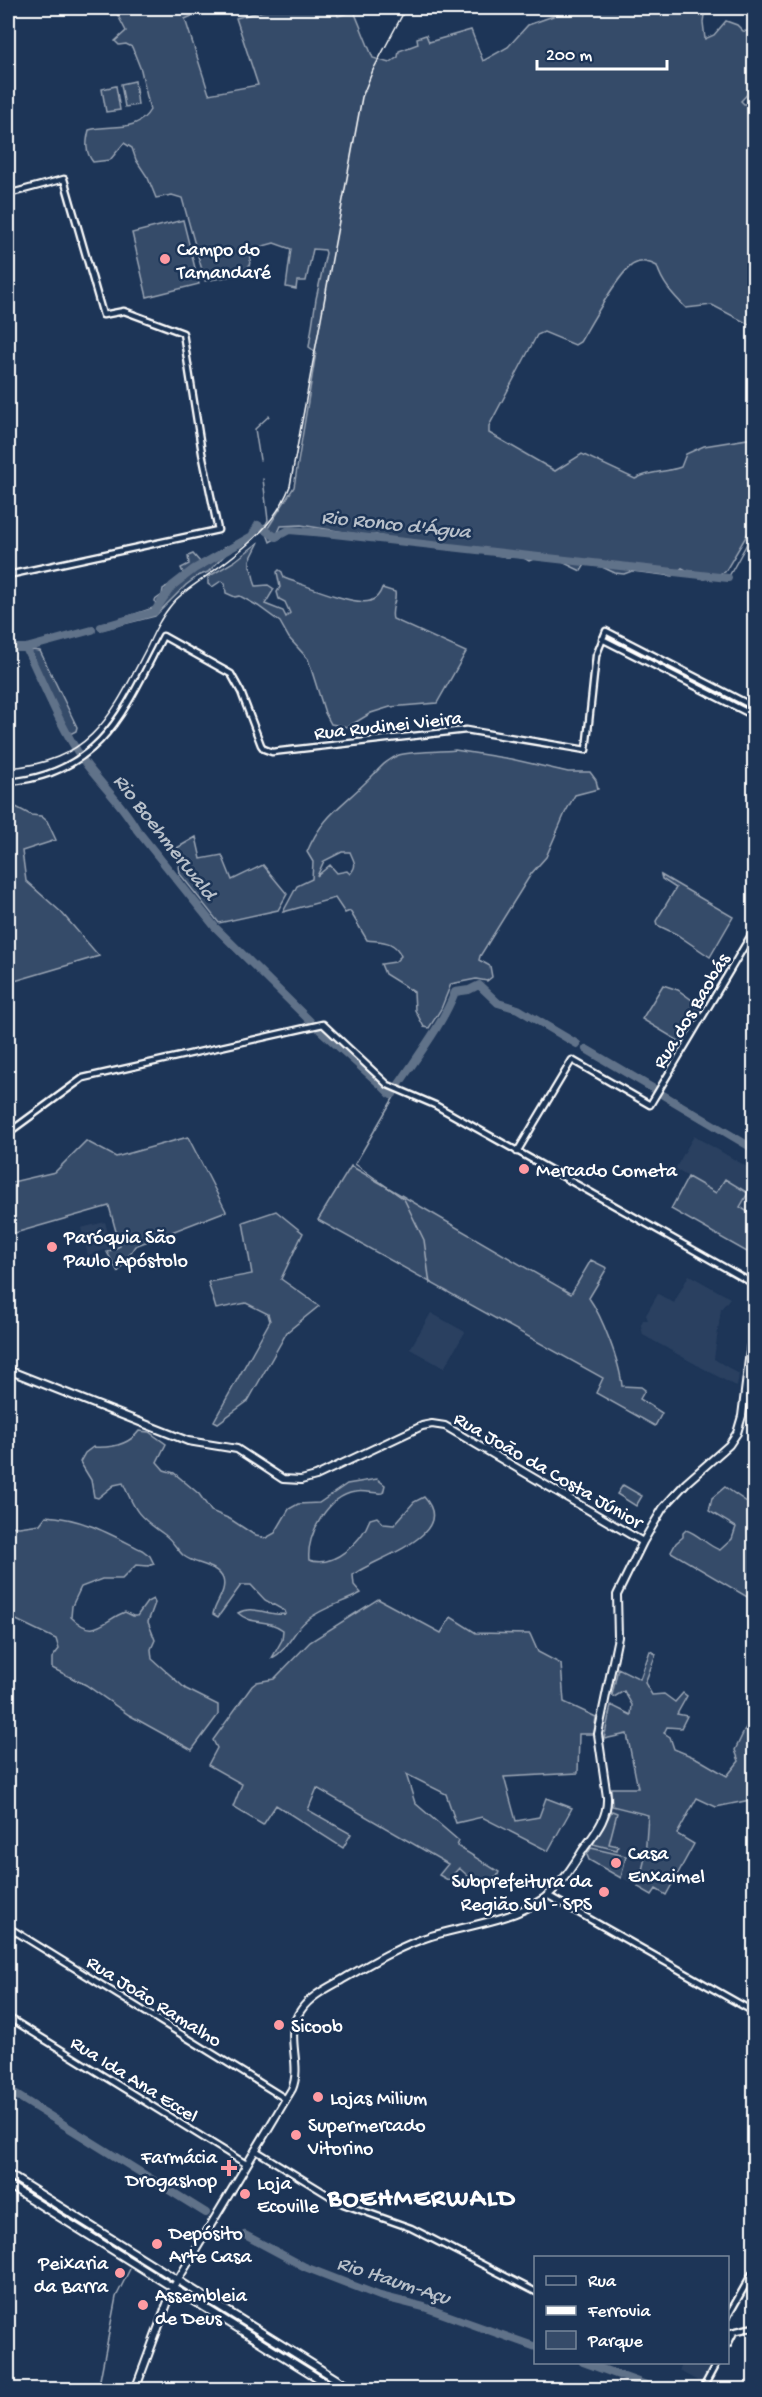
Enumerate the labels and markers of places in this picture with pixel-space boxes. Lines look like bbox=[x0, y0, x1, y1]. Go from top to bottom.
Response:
place label: Campo do Tamandaré bbox=[176, 240, 272, 286]
marker: Campo do Tamandaré bbox=[158, 252, 172, 266]
place label: Mercado Cometa bbox=[536, 1161, 678, 1184]
marker: Mercado Cometa bbox=[517, 1162, 531, 1176]
place label: Paróquia São Paulo Apóstolo bbox=[63, 1228, 188, 1274]
marker: Paróquia São Paulo Apóstolo bbox=[45, 1240, 59, 1254]
place label: Casa Enxaimel bbox=[628, 1844, 705, 1890]
marker: Casa Enxaimel bbox=[609, 1856, 623, 1870]
place label: Subprefeitura da Região Sul - SPS bbox=[451, 1872, 593, 1918]
marker: Subprefeitura da Região Sul - SPS bbox=[597, 1885, 611, 1899]
place label: Sicoob bbox=[291, 2017, 343, 2040]
marker: Sicoob bbox=[272, 2018, 286, 2032]
place label: Lojas Milium bbox=[330, 2089, 427, 2112]
marker: Lojas Milium bbox=[311, 2090, 325, 2104]
place label: Supermercado Vitorino bbox=[307, 2116, 426, 2162]
marker: Supermercado Vitorino bbox=[289, 2128, 303, 2142]
place label: Farmácia Drogashop bbox=[124, 2148, 218, 2194]
marker: Farmácia Drogashop bbox=[222, 2161, 236, 2175]
place label: Loja Ecoville bbox=[257, 2174, 320, 2220]
marker: Loja Ecoville bbox=[238, 2187, 252, 2201]
place label: Depósito Arte Casa bbox=[167, 2224, 252, 2270]
marker: Depósito Arte Casa bbox=[150, 2237, 164, 2251]
place label: Peixaria da Barra bbox=[34, 2254, 109, 2300]
marker: Peixaria da Barra bbox=[113, 2266, 127, 2280]
place label: Assembleia de Deus bbox=[155, 2286, 248, 2332]
marker: Assembleia de Deus bbox=[136, 2298, 150, 2312]

